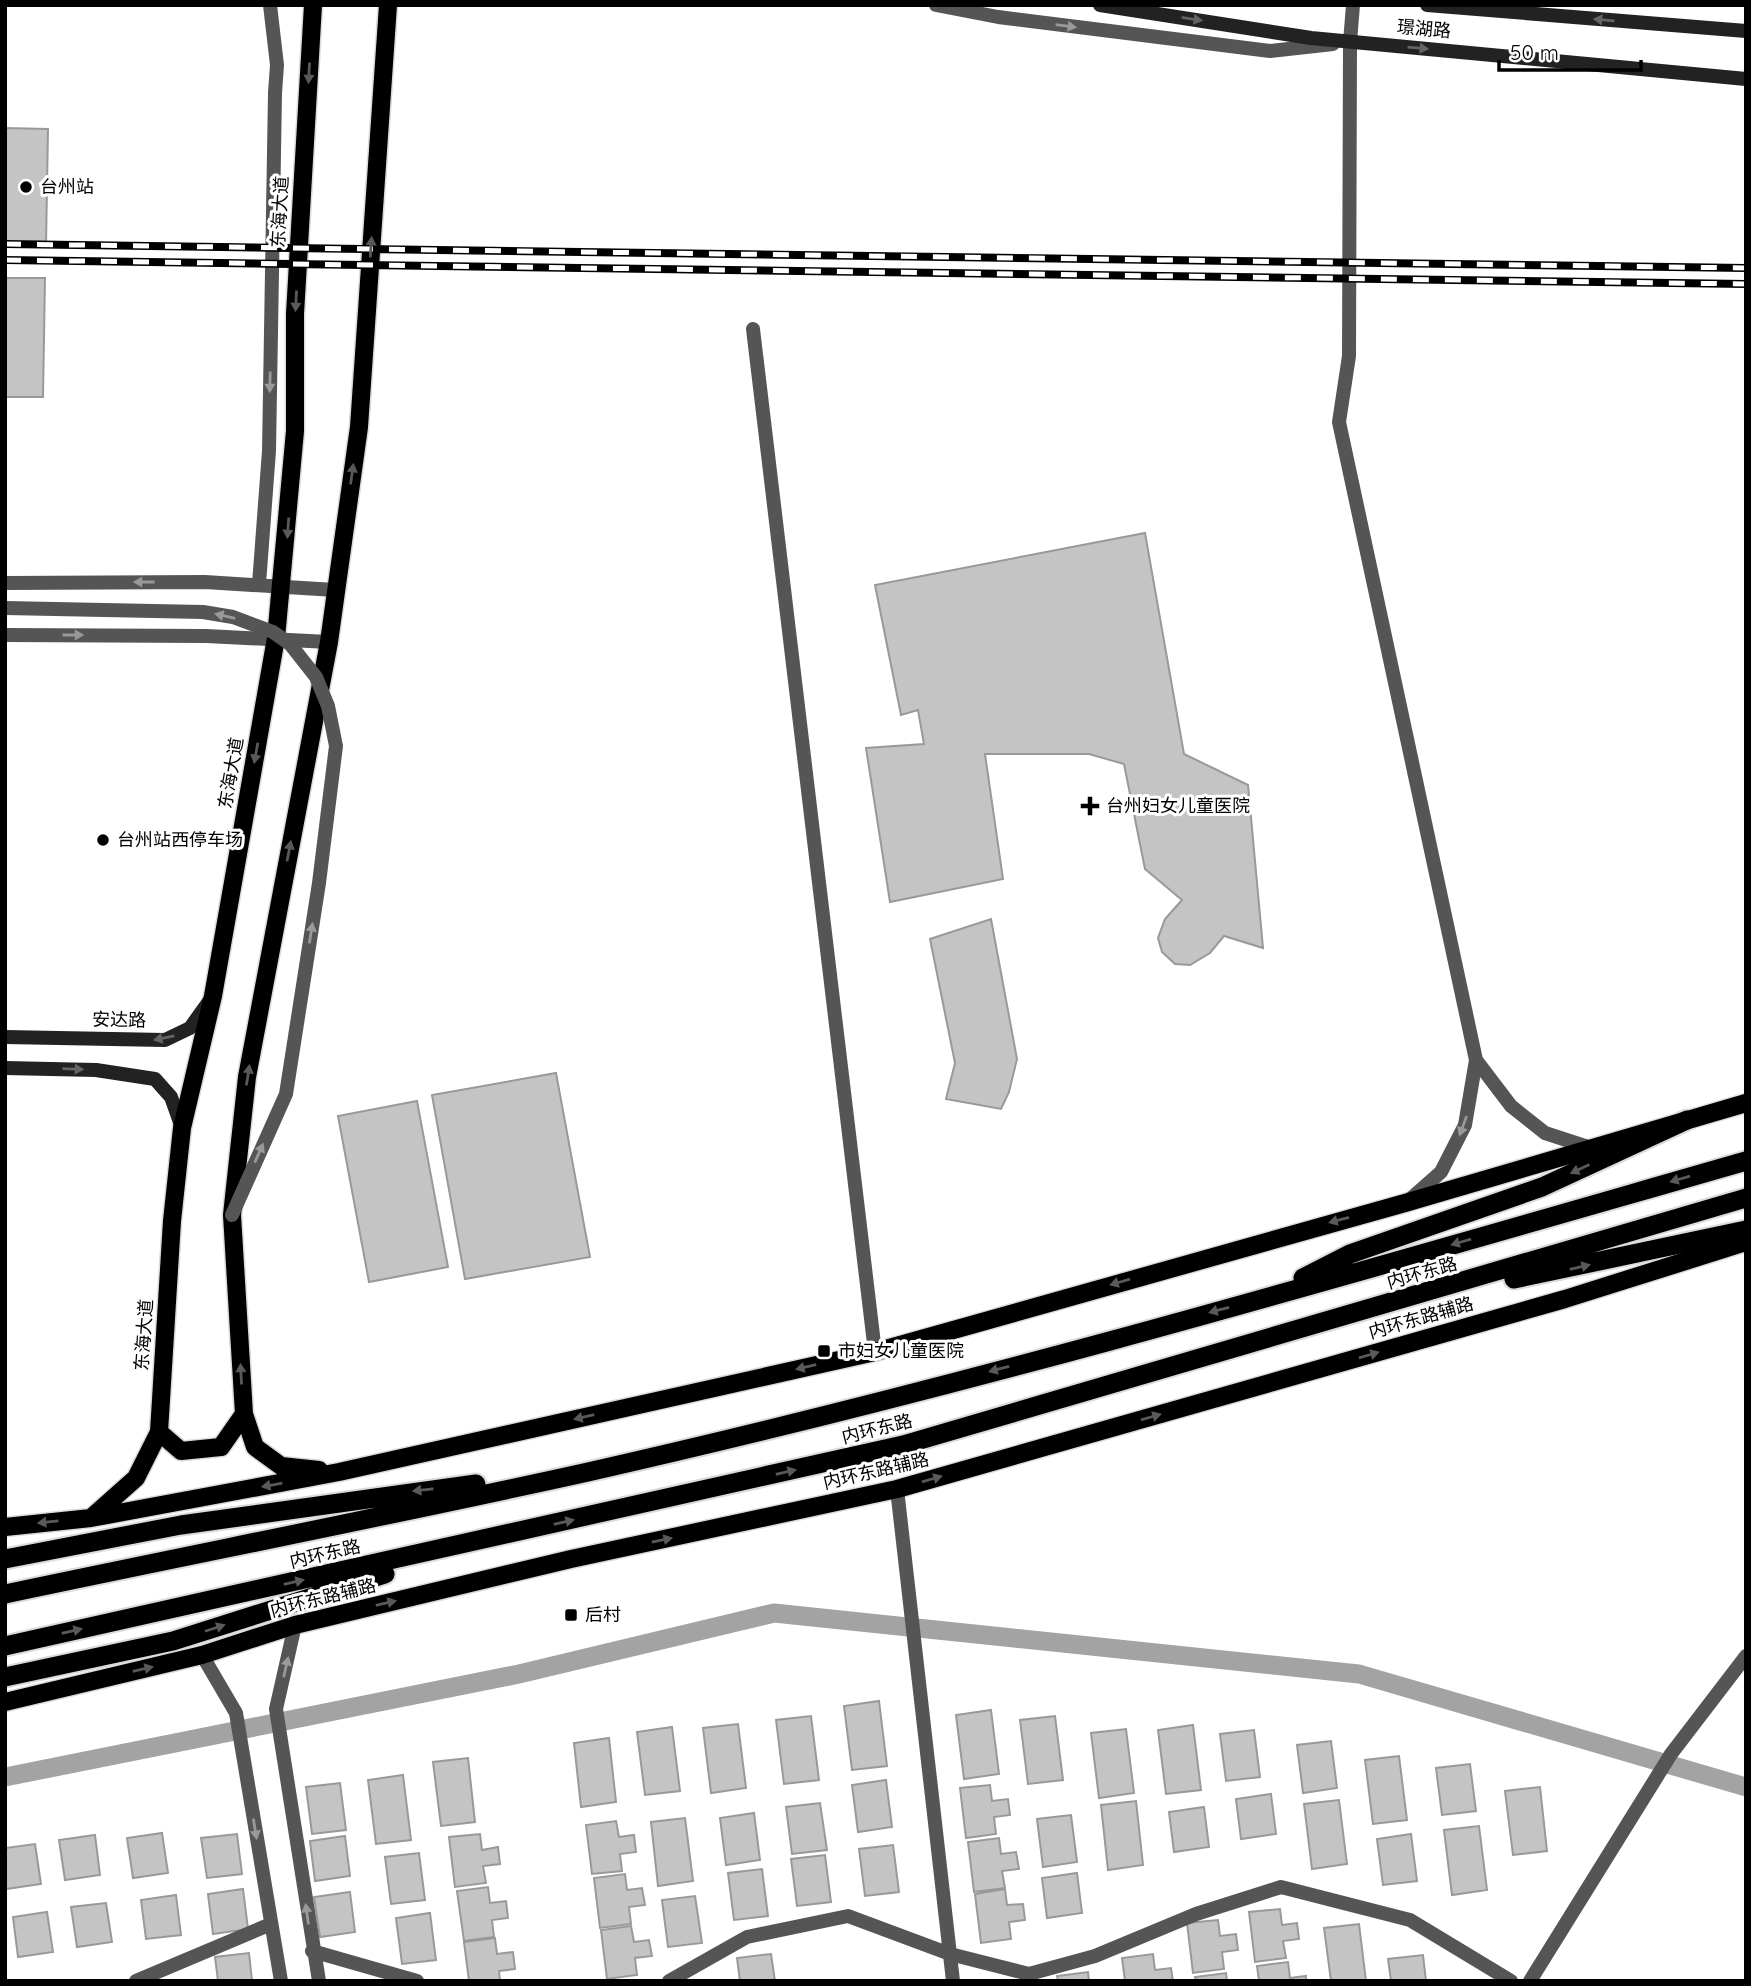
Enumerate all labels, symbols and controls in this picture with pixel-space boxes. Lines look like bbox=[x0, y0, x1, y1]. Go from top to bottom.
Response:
one-way arrow bbox=[1181, 14, 1203, 25]
one-way arrow bbox=[1593, 14, 1615, 25]
street label: 璟湖路 bbox=[1396, 15, 1452, 42]
one-way arrow bbox=[1055, 20, 1077, 31]
scale bar bbox=[1499, 28, 1641, 72]
text: 50 m bbox=[1510, 39, 1559, 65]
one-way arrow bbox=[1407, 43, 1429, 54]
one-way arrow bbox=[303, 63, 314, 85]
place label: 台州站 bbox=[40, 175, 94, 198]
street label: 东海大道 bbox=[266, 175, 293, 249]
marker: 台州站 bbox=[18, 179, 34, 195]
one-way arrow bbox=[366, 236, 377, 258]
one-way arrow bbox=[290, 290, 301, 312]
one-way arrow bbox=[265, 371, 276, 393]
one-way arrow bbox=[347, 462, 358, 484]
one-way arrow bbox=[282, 517, 293, 539]
one-way arrow bbox=[133, 576, 155, 588]
one-way arrow bbox=[214, 611, 236, 622]
one-way arrow bbox=[63, 629, 85, 641]
street label: 东海大道 bbox=[213, 735, 248, 810]
one-way arrow bbox=[250, 742, 261, 764]
place label: 台州妇女儿童医院 bbox=[1106, 794, 1250, 817]
marker: 台州妇女儿童医院 bbox=[1080, 796, 1100, 816]
place label: 台州站西停车场 bbox=[117, 828, 243, 851]
marker: 台州站西停车场 bbox=[95, 832, 111, 848]
one-way arrow bbox=[284, 840, 295, 862]
one-way arrow bbox=[306, 922, 317, 944]
street label: 安达路 bbox=[92, 1008, 146, 1031]
one-way arrow bbox=[152, 1032, 174, 1043]
one-way arrow bbox=[63, 1064, 85, 1075]
one-way arrow bbox=[243, 1064, 254, 1086]
one-way arrow bbox=[1457, 1116, 1468, 1137]
one-way arrow bbox=[253, 1143, 265, 1163]
one-way arrow bbox=[1570, 1163, 1590, 1175]
one-way arrow bbox=[1669, 1175, 1690, 1185]
one-way arrow bbox=[1328, 1215, 1350, 1226]
one-way arrow bbox=[1450, 1237, 1472, 1248]
street label: 内环东路 bbox=[1384, 1252, 1460, 1293]
one-way arrow bbox=[1569, 1261, 1591, 1272]
one-way arrow bbox=[1109, 1277, 1131, 1288]
street label: 内环东路辅路 bbox=[1366, 1292, 1476, 1343]
street label: 东海大道 bbox=[130, 1298, 157, 1372]
one-way arrow bbox=[1208, 1306, 1229, 1316]
place label: 市妇女儿童医院 bbox=[838, 1339, 964, 1362]
marker: 市妇女儿童医院 bbox=[816, 1343, 832, 1359]
one-way arrow bbox=[1359, 1349, 1380, 1359]
one-way arrow bbox=[795, 1362, 817, 1373]
one-way arrow bbox=[235, 1363, 246, 1385]
one-way arrow bbox=[988, 1364, 1010, 1375]
street label: 内环东路 bbox=[839, 1409, 915, 1448]
one-way arrow bbox=[1140, 1411, 1162, 1422]
one-way arrow bbox=[573, 1412, 595, 1423]
street label: 内环东路辅路 bbox=[821, 1447, 931, 1494]
one-way arrow bbox=[775, 1466, 797, 1477]
one-way arrow bbox=[922, 1474, 943, 1484]
one-way arrow bbox=[261, 1480, 283, 1491]
one-way arrow bbox=[412, 1484, 434, 1495]
one-way arrow bbox=[553, 1516, 575, 1527]
one-way arrow bbox=[37, 1517, 59, 1528]
street label: 内环东路 bbox=[287, 1534, 363, 1573]
one-way arrow bbox=[651, 1534, 673, 1545]
street label: 内环东路辅路 bbox=[268, 1573, 378, 1622]
one-way arrow bbox=[283, 1576, 305, 1587]
one-way arrow bbox=[375, 1597, 397, 1608]
place label: 后村 bbox=[585, 1603, 621, 1626]
marker: 后村 bbox=[563, 1607, 579, 1623]
one-way arrow bbox=[204, 1622, 225, 1633]
one-way arrow bbox=[61, 1626, 83, 1637]
one-way arrow bbox=[281, 1656, 292, 1678]
one-way arrow bbox=[132, 1663, 154, 1674]
one-way arrow bbox=[250, 1818, 261, 1840]
one-way arrow bbox=[301, 1902, 312, 1924]

